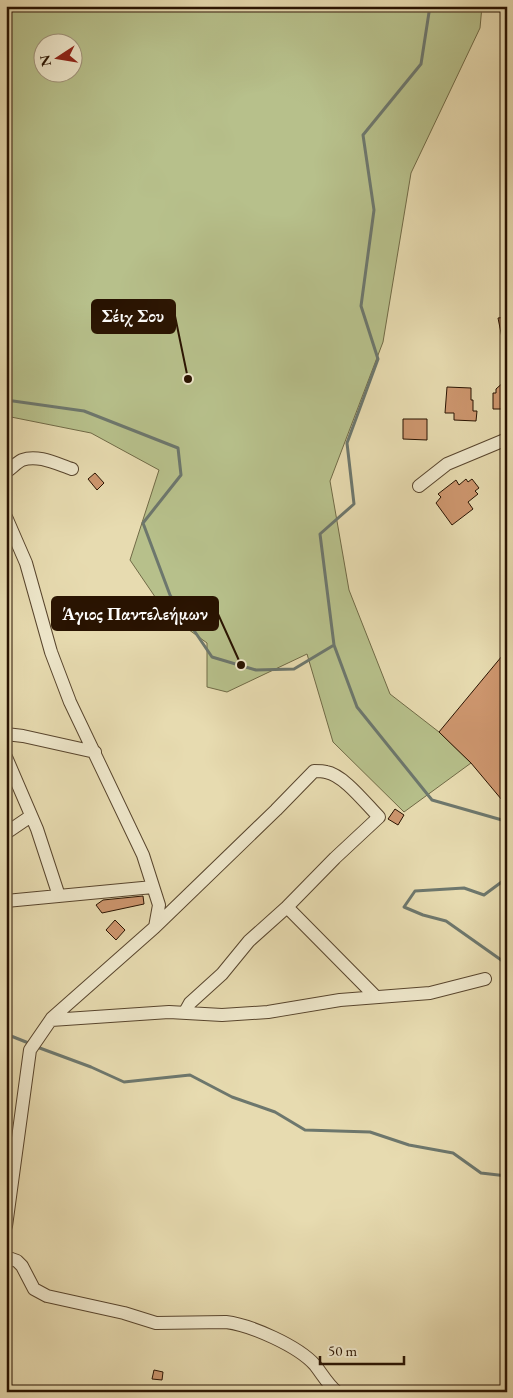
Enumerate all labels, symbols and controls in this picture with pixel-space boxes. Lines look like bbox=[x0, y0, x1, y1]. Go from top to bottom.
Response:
north arrow bbox=[32, 32, 82, 82]
text: N bbox=[35, 53, 55, 68]
callout: Σέιχ Σου bbox=[92, 300, 175, 333]
text: Σέιχ Σου bbox=[102, 304, 164, 327]
callout: Άγιος Παντελεήμων bbox=[52, 597, 218, 630]
text: Άγιος Παντελεήμων bbox=[61, 602, 208, 625]
scale bar bbox=[320, 1333, 404, 1365]
text: 50 m bbox=[328, 1341, 357, 1360]

